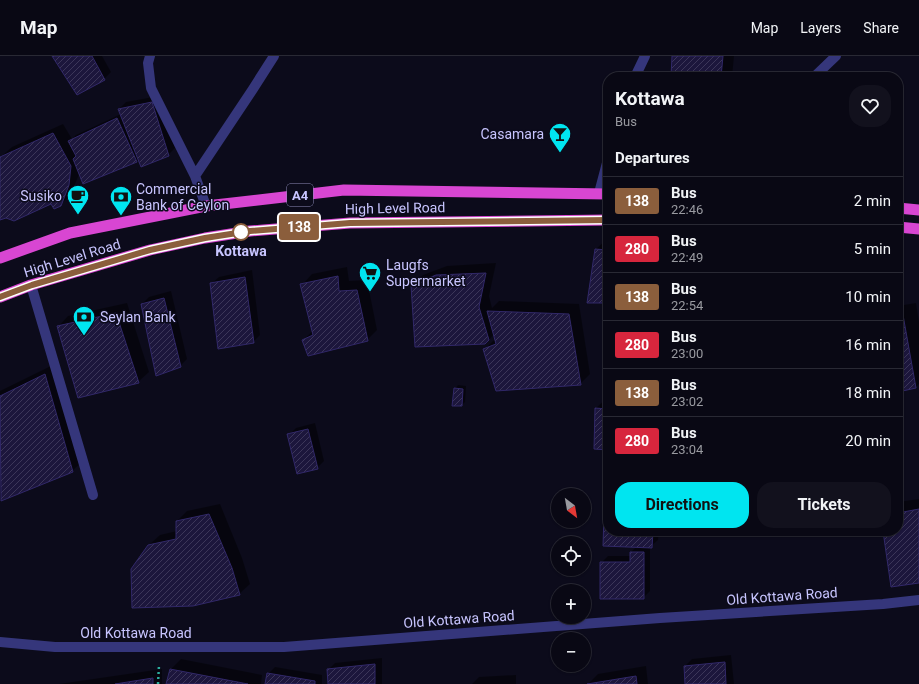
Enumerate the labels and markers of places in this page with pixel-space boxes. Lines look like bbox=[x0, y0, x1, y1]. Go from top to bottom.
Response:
bar icon: Casamara bbox=[547, 121, 573, 154]
place label: Casamara bbox=[480, 126, 544, 142]
place label: Commercial Bank of Ceylon bbox=[136, 181, 229, 213]
cafe icon: Susiko bbox=[65, 183, 91, 216]
bank icon: Commercial Bank of Ceylon bbox=[108, 184, 134, 217]
place label: Susiko bbox=[20, 188, 62, 204]
marker: Kottawa bbox=[232, 223, 250, 241]
place label: Kottawa bbox=[215, 243, 267, 259]
place label: Laugfs Supermarket bbox=[386, 257, 466, 289]
supermarket icon: Laugfs Supermarket bbox=[357, 260, 383, 293]
bank icon: Seylan Bank bbox=[71, 304, 97, 337]
place label: Seylan Bank bbox=[100, 309, 177, 325]

